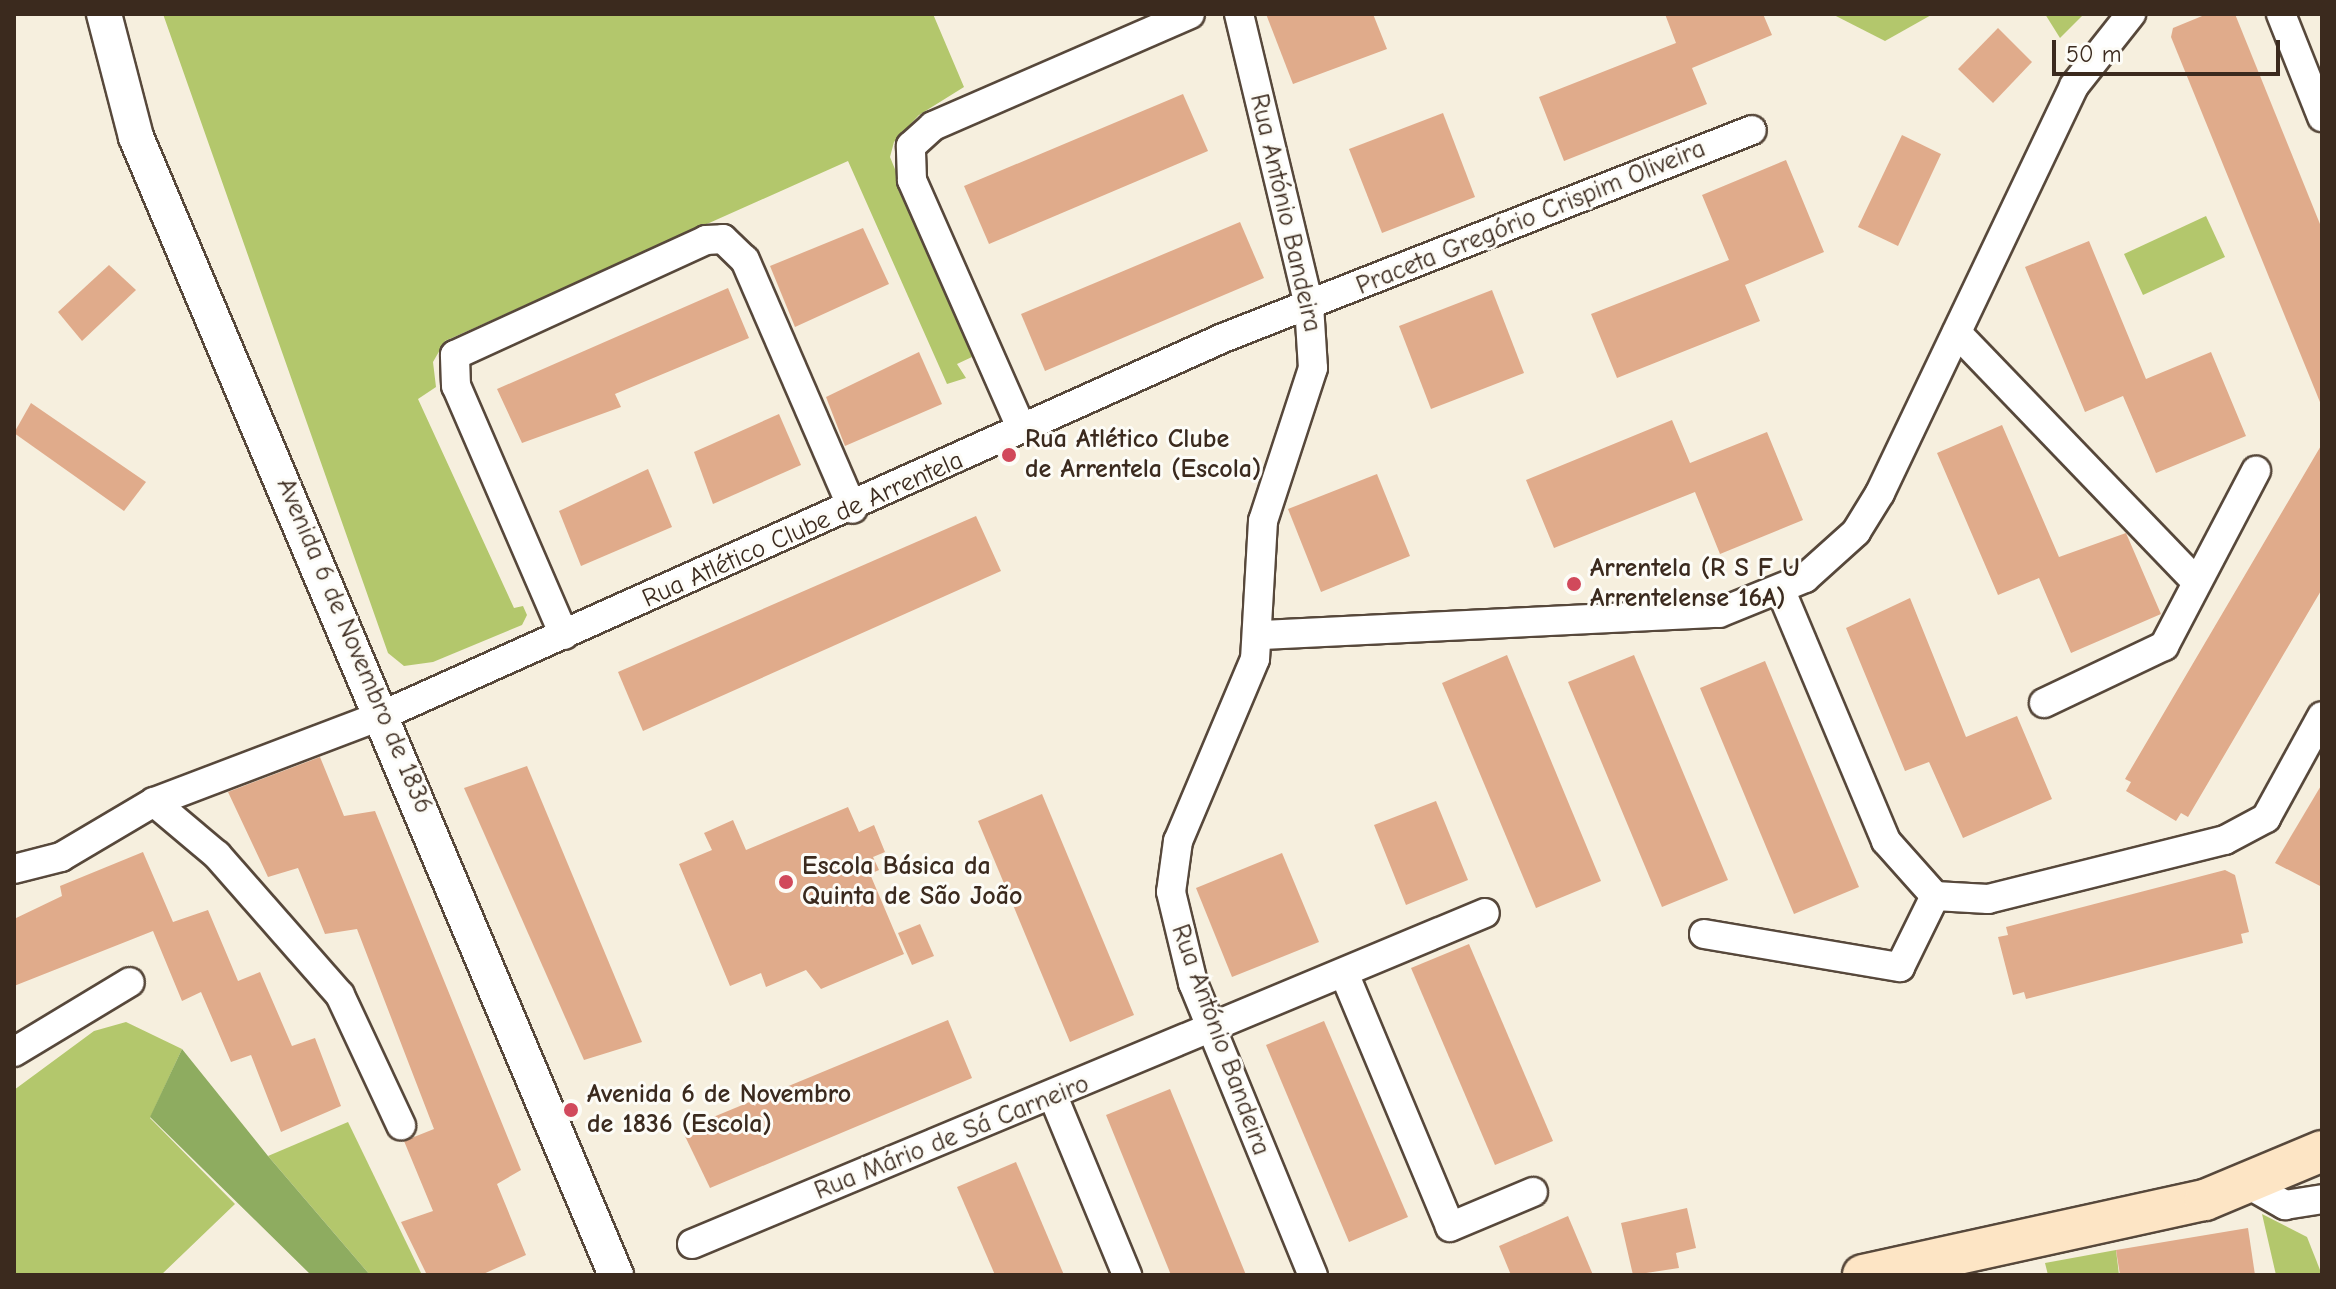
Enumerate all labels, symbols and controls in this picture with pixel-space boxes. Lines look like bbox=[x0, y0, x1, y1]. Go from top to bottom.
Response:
scale bar bbox=[2056, 24, 2284, 74]
text: 50 m bbox=[2066, 40, 2122, 68]
street label: Rua António Bandeira bbox=[1242, 91, 1328, 335]
street label: Praceta Gregório Crispim Oliveira bbox=[1352, 134, 1710, 302]
place label: Rua Atlético Clube de Arrentela (Escola) bbox=[1025, 424, 1261, 486]
street label: Rua Atlético Clube de Arrentela bbox=[638, 445, 968, 615]
marker: Rua Atlético Clube de Arrentela (Escola) bbox=[1000, 446, 1018, 464]
street label: Avenida 6 de Novembro de 1836 bbox=[269, 474, 439, 818]
place label: Arrentela (R S F U Arrentelense 16A) bbox=[1590, 553, 1800, 614]
marker: Arrentela (R S F U Arrentelense 16A) bbox=[1565, 575, 1583, 593]
place label: Escola Básica da Quinta de São João bbox=[802, 851, 1022, 912]
marker: Escola Básica da Quinta de São João bbox=[777, 873, 795, 891]
street label: Rua António Bandeira bbox=[1164, 920, 1276, 1160]
street label: Rua Mário de Sá Carneiro bbox=[810, 1069, 1094, 1207]
place label: Avenida 6 de Novembro de 1836 (Escola) bbox=[587, 1079, 851, 1140]
marker: Avenida 6 de Novembro de 1836 (Escola) bbox=[562, 1101, 580, 1119]

